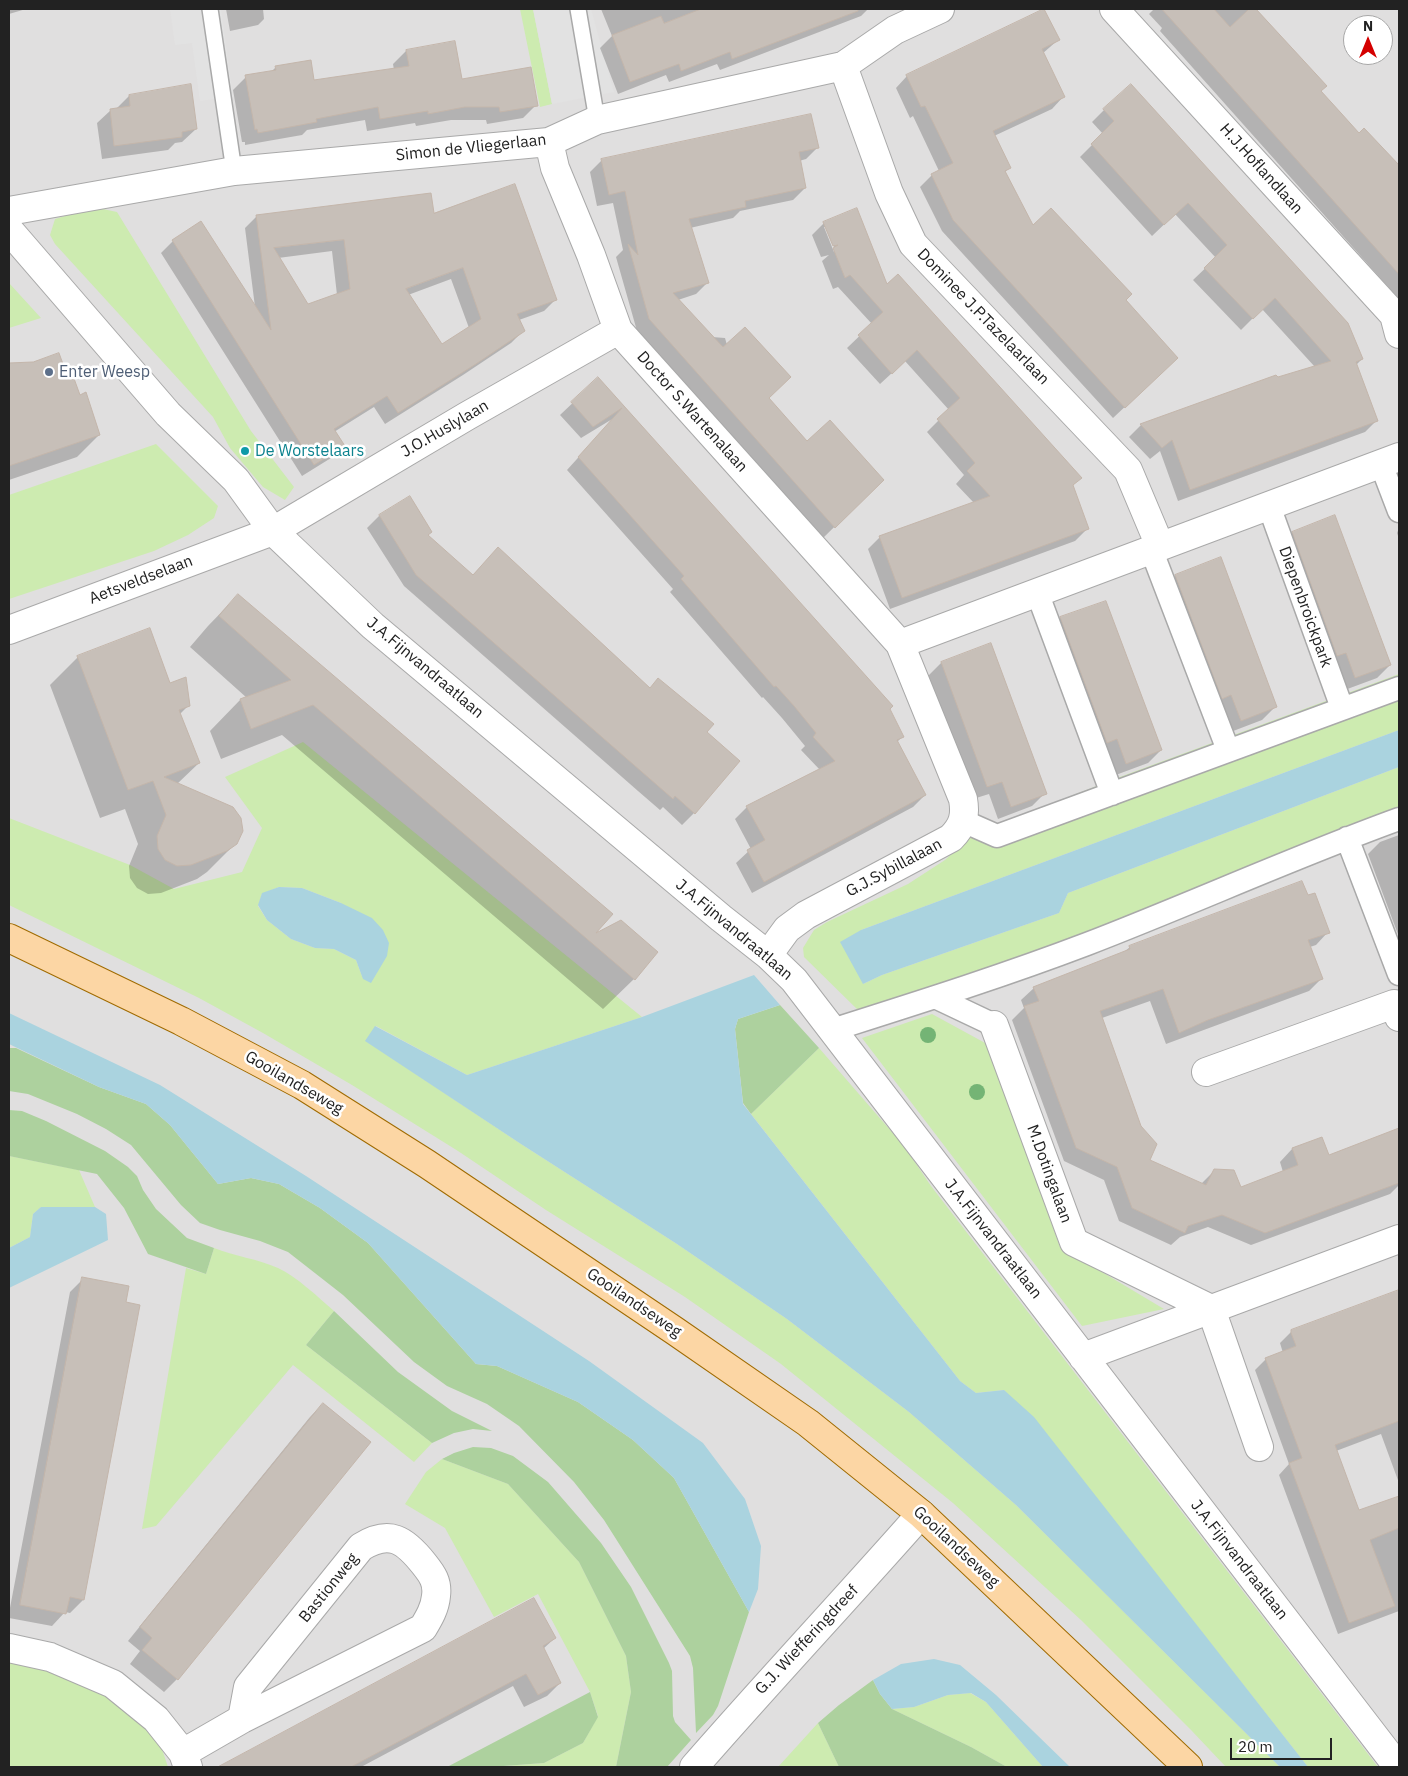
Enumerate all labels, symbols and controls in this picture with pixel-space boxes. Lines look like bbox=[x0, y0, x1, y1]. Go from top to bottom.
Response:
north arrow bbox=[1343, 15, 1393, 65]
text: N bbox=[1363, 17, 1373, 35]
street label: H.J.Hoflandlaan bbox=[1215, 120, 1307, 218]
street label: Simon de Vliegerlaan bbox=[395, 131, 547, 165]
street label: Dominee J.P.Tazelaarlaan bbox=[913, 245, 1053, 389]
street label: Doctor S.Wartenalaan bbox=[633, 348, 751, 476]
place label: Enter Weesp bbox=[59, 362, 150, 382]
marker: Enter Weesp bbox=[43, 366, 55, 378]
street label: J.O.Huslylaan bbox=[398, 396, 492, 462]
place label: De Worstelaars bbox=[255, 441, 364, 461]
marker: De Worstelaars bbox=[239, 445, 251, 457]
street label: Diepenbroickpark bbox=[1274, 544, 1336, 670]
street label: Aetsveldselaan bbox=[86, 551, 196, 609]
street label: J.A.Fijnvandraatlaan bbox=[363, 613, 487, 723]
street label: G.J.Sybillalaan bbox=[843, 835, 945, 901]
street label: J.A.Fijnvandraatlaan bbox=[672, 875, 796, 985]
street label: Gooilandseweg bbox=[241, 1047, 347, 1119]
street label: M.Dotingalaan bbox=[1022, 1122, 1076, 1226]
street label: J.A.Fijnvandraatlaan bbox=[940, 1175, 1046, 1303]
street label: Gooilandseweg bbox=[583, 1264, 685, 1342]
street label: J.A.Fijnvandraatlaan bbox=[1186, 1496, 1292, 1624]
street label: Gooilandseweg bbox=[909, 1502, 1003, 1592]
street label: Bastionweg bbox=[295, 1549, 363, 1627]
street label: G.J. Wiefferingdreef bbox=[751, 1581, 863, 1699]
scale bar bbox=[1233, 1728, 1336, 1760]
text: 20 m bbox=[1238, 1737, 1273, 1756]

